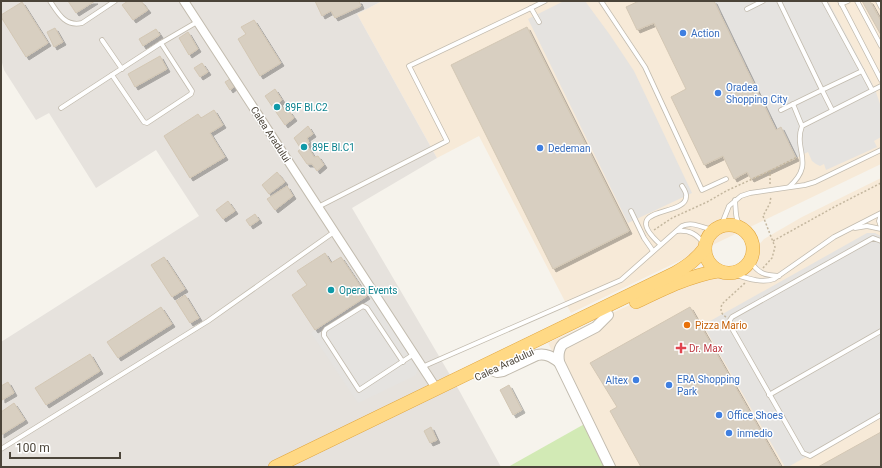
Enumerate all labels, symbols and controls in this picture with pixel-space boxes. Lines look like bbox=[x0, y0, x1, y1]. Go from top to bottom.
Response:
marker: Action bbox=[678, 28, 688, 38]
place label: Action bbox=[691, 28, 720, 39]
place label: Oradea Shopping City bbox=[726, 82, 788, 105]
marker: Oradea Shopping City bbox=[713, 88, 723, 98]
marker: 89F Bl.C2 bbox=[272, 102, 282, 112]
place label: 89F Bl.C2 bbox=[285, 102, 328, 113]
street label: Calea Aradului bbox=[248, 104, 293, 164]
marker: 89E Bl.C1 bbox=[299, 142, 309, 152]
place label: 89E Bl.C1 bbox=[312, 142, 355, 153]
marker: Dedeman bbox=[535, 143, 545, 153]
place label: Dedeman bbox=[548, 143, 591, 154]
marker: Opera Events bbox=[326, 285, 336, 295]
place label: Opera Events bbox=[339, 285, 398, 296]
marker: Pizza Mario bbox=[682, 320, 692, 330]
place label: Pizza Mario bbox=[695, 320, 748, 331]
marker: Dr. Max bbox=[676, 343, 686, 353]
place label: Dr. Max bbox=[689, 343, 723, 354]
street label: Calea Aradului bbox=[473, 346, 536, 383]
place label: ERA Shopping Park bbox=[677, 374, 740, 397]
place label: Altex bbox=[606, 375, 628, 386]
marker: Altex bbox=[631, 375, 641, 385]
marker: ERA Shopping Park bbox=[664, 380, 674, 390]
marker: Office Shoes bbox=[714, 410, 724, 420]
place label: Office Shoes bbox=[727, 410, 783, 421]
marker: inmedio bbox=[724, 428, 734, 438]
place label: inmedio bbox=[737, 428, 773, 439]
scale bar bbox=[10, 434, 120, 460]
text: 100 m bbox=[16, 441, 50, 455]

